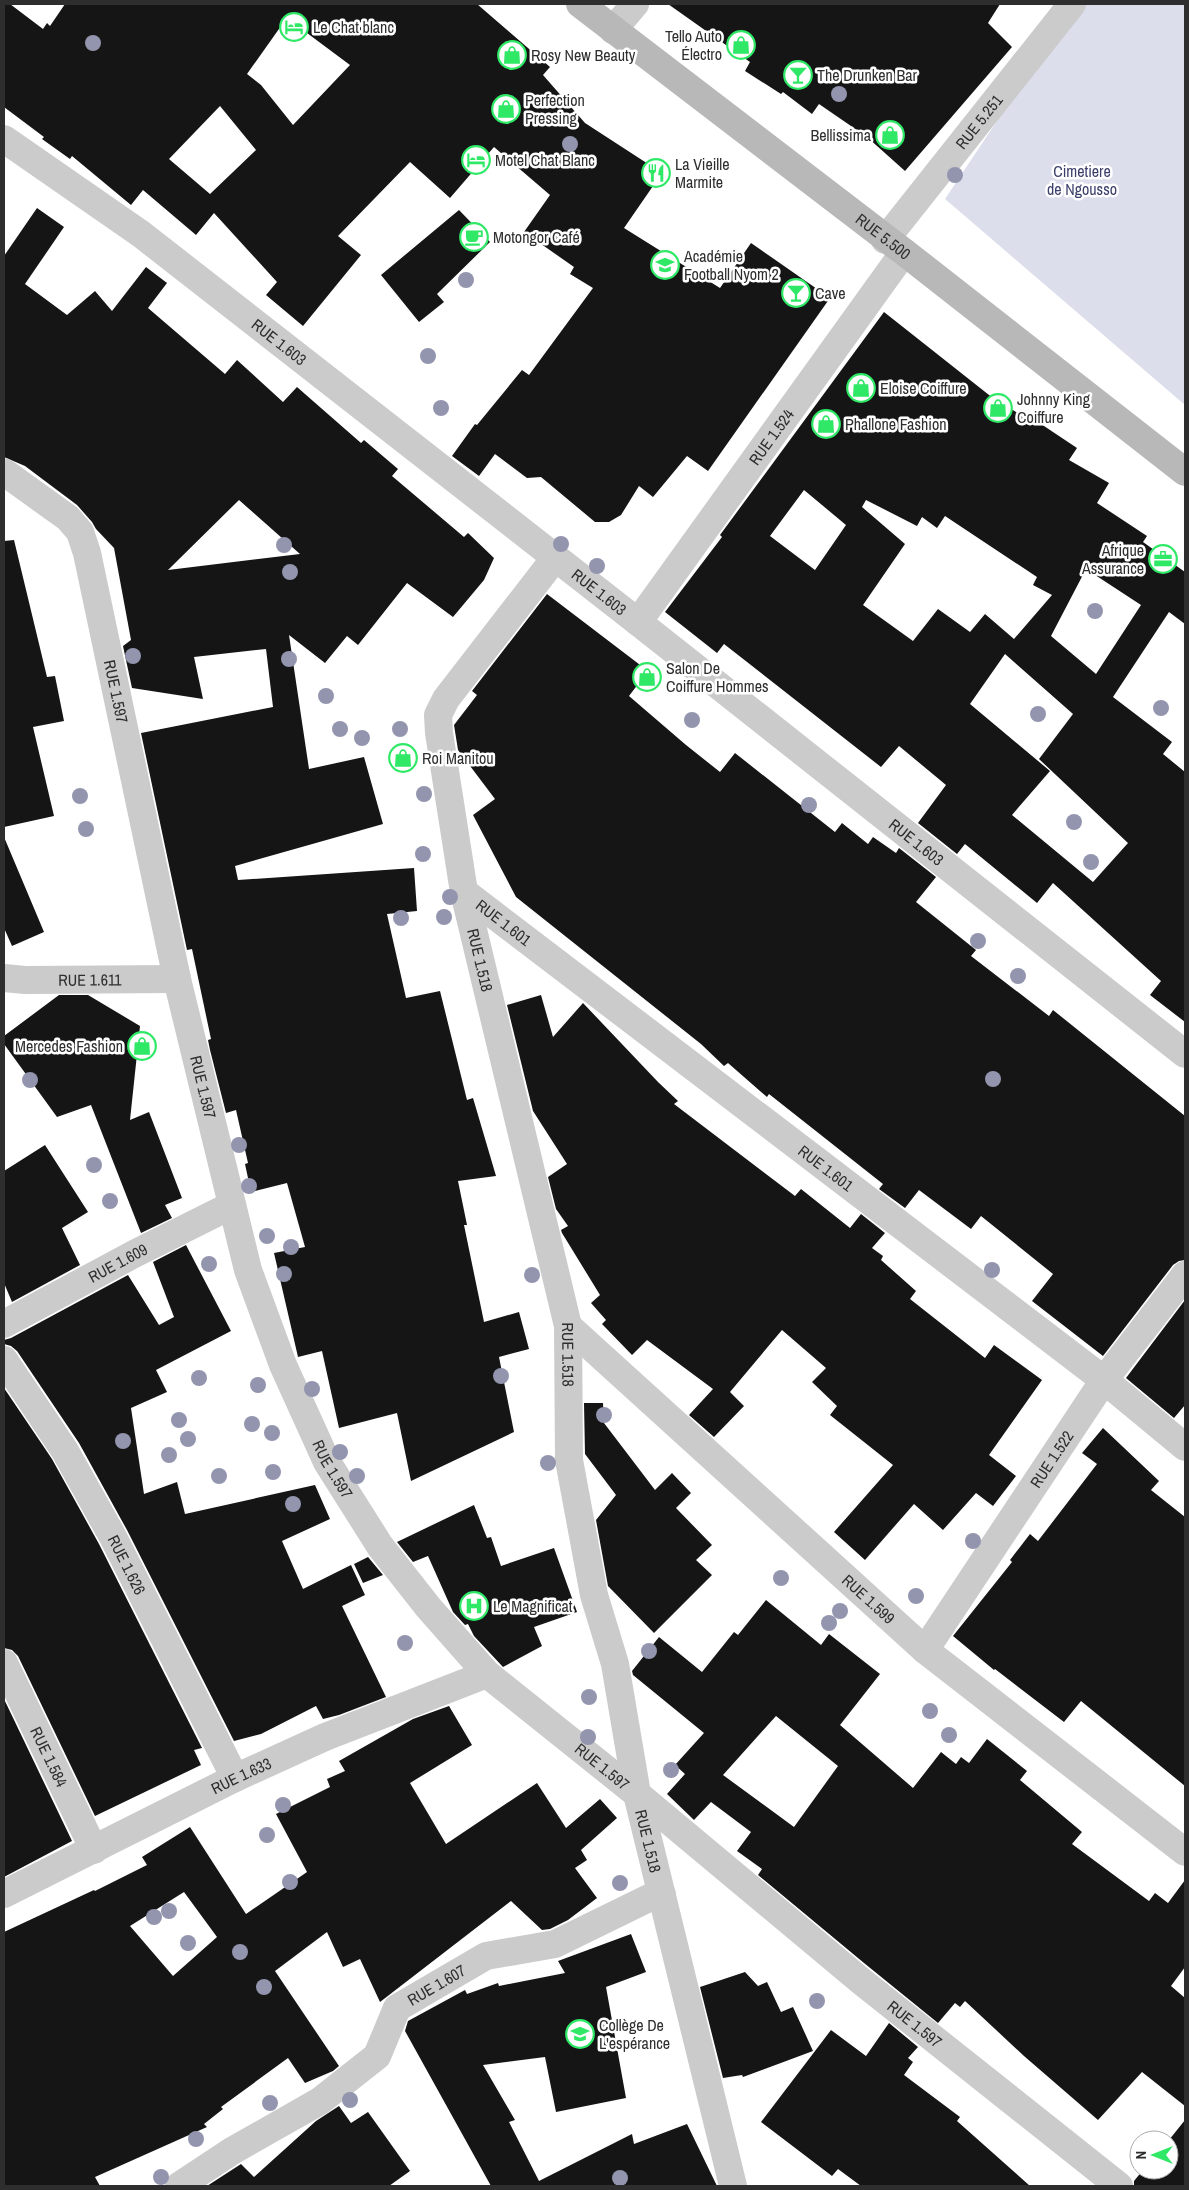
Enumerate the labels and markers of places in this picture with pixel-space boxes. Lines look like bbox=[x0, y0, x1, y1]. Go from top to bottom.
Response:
hotel icon: Le Chat blanc bbox=[279, 12, 309, 42]
place label: Le Chat blanc bbox=[313, 16, 394, 38]
place label: Tello Auto Électro bbox=[665, 25, 722, 65]
shop icon: Tello Auto Électro bbox=[726, 30, 756, 60]
shop icon: Rosy New Beauty bbox=[497, 40, 527, 70]
place label: Rosy New Beauty bbox=[531, 44, 636, 66]
bar icon: The Drunken Bar bbox=[783, 60, 813, 90]
place label: The Drunken Bar bbox=[817, 64, 918, 86]
place label: Perfection Pressing bbox=[525, 89, 585, 129]
shop icon: Perfection Pressing bbox=[491, 94, 521, 124]
shop icon: Bellissima bbox=[875, 120, 905, 150]
place label: Bellissima bbox=[810, 124, 872, 146]
hotel icon: Motel Chat Blanc bbox=[461, 145, 491, 175]
place label: Motel Chat Blanc bbox=[495, 149, 595, 171]
place label: La Vieille Marmite bbox=[675, 153, 729, 193]
restaurant icon: La Vieille Marmite bbox=[641, 158, 671, 188]
cafe icon: Motongor Café bbox=[459, 222, 489, 252]
place label: Motongor Café bbox=[493, 226, 580, 248]
place label: Académie Football Nyom 2 bbox=[683, 245, 779, 285]
school or university icon: Académie Football Nyom 2 bbox=[650, 250, 680, 280]
bar icon: Cave bbox=[781, 278, 811, 308]
place label: Cave bbox=[815, 282, 846, 304]
shop icon: Eloise Coiffure bbox=[846, 373, 876, 403]
place label: Eloise Coiffure bbox=[880, 377, 967, 399]
place label: Johnny King Coiffure bbox=[1017, 388, 1091, 428]
shop icon: Johnny King Coiffure bbox=[983, 393, 1013, 423]
shop icon: Phallone Fashion bbox=[811, 409, 841, 439]
place label: Phallone Fashion bbox=[845, 413, 946, 435]
place label: Afrique Assurance bbox=[1081, 539, 1144, 579]
office icon: Afrique Assurance bbox=[1148, 544, 1178, 574]
place label: Salon De Coiffure Hommes bbox=[666, 657, 769, 697]
shop icon: Salon De Coiffure Hommes bbox=[632, 662, 662, 692]
shop icon: Roi Manitou bbox=[388, 743, 418, 773]
place label: Roi Manitou bbox=[422, 747, 493, 769]
shop icon: Mercedes Fashion bbox=[127, 1031, 157, 1061]
place label: Mercedes Fashion bbox=[15, 1035, 123, 1057]
hospital icon: Le Magnificat bbox=[459, 1591, 489, 1621]
place label: Le Magnificat bbox=[493, 1595, 573, 1617]
place label: Collège De L'espérance bbox=[599, 2014, 670, 2054]
school or university icon: Collège De L'espérance bbox=[565, 2019, 595, 2049]

